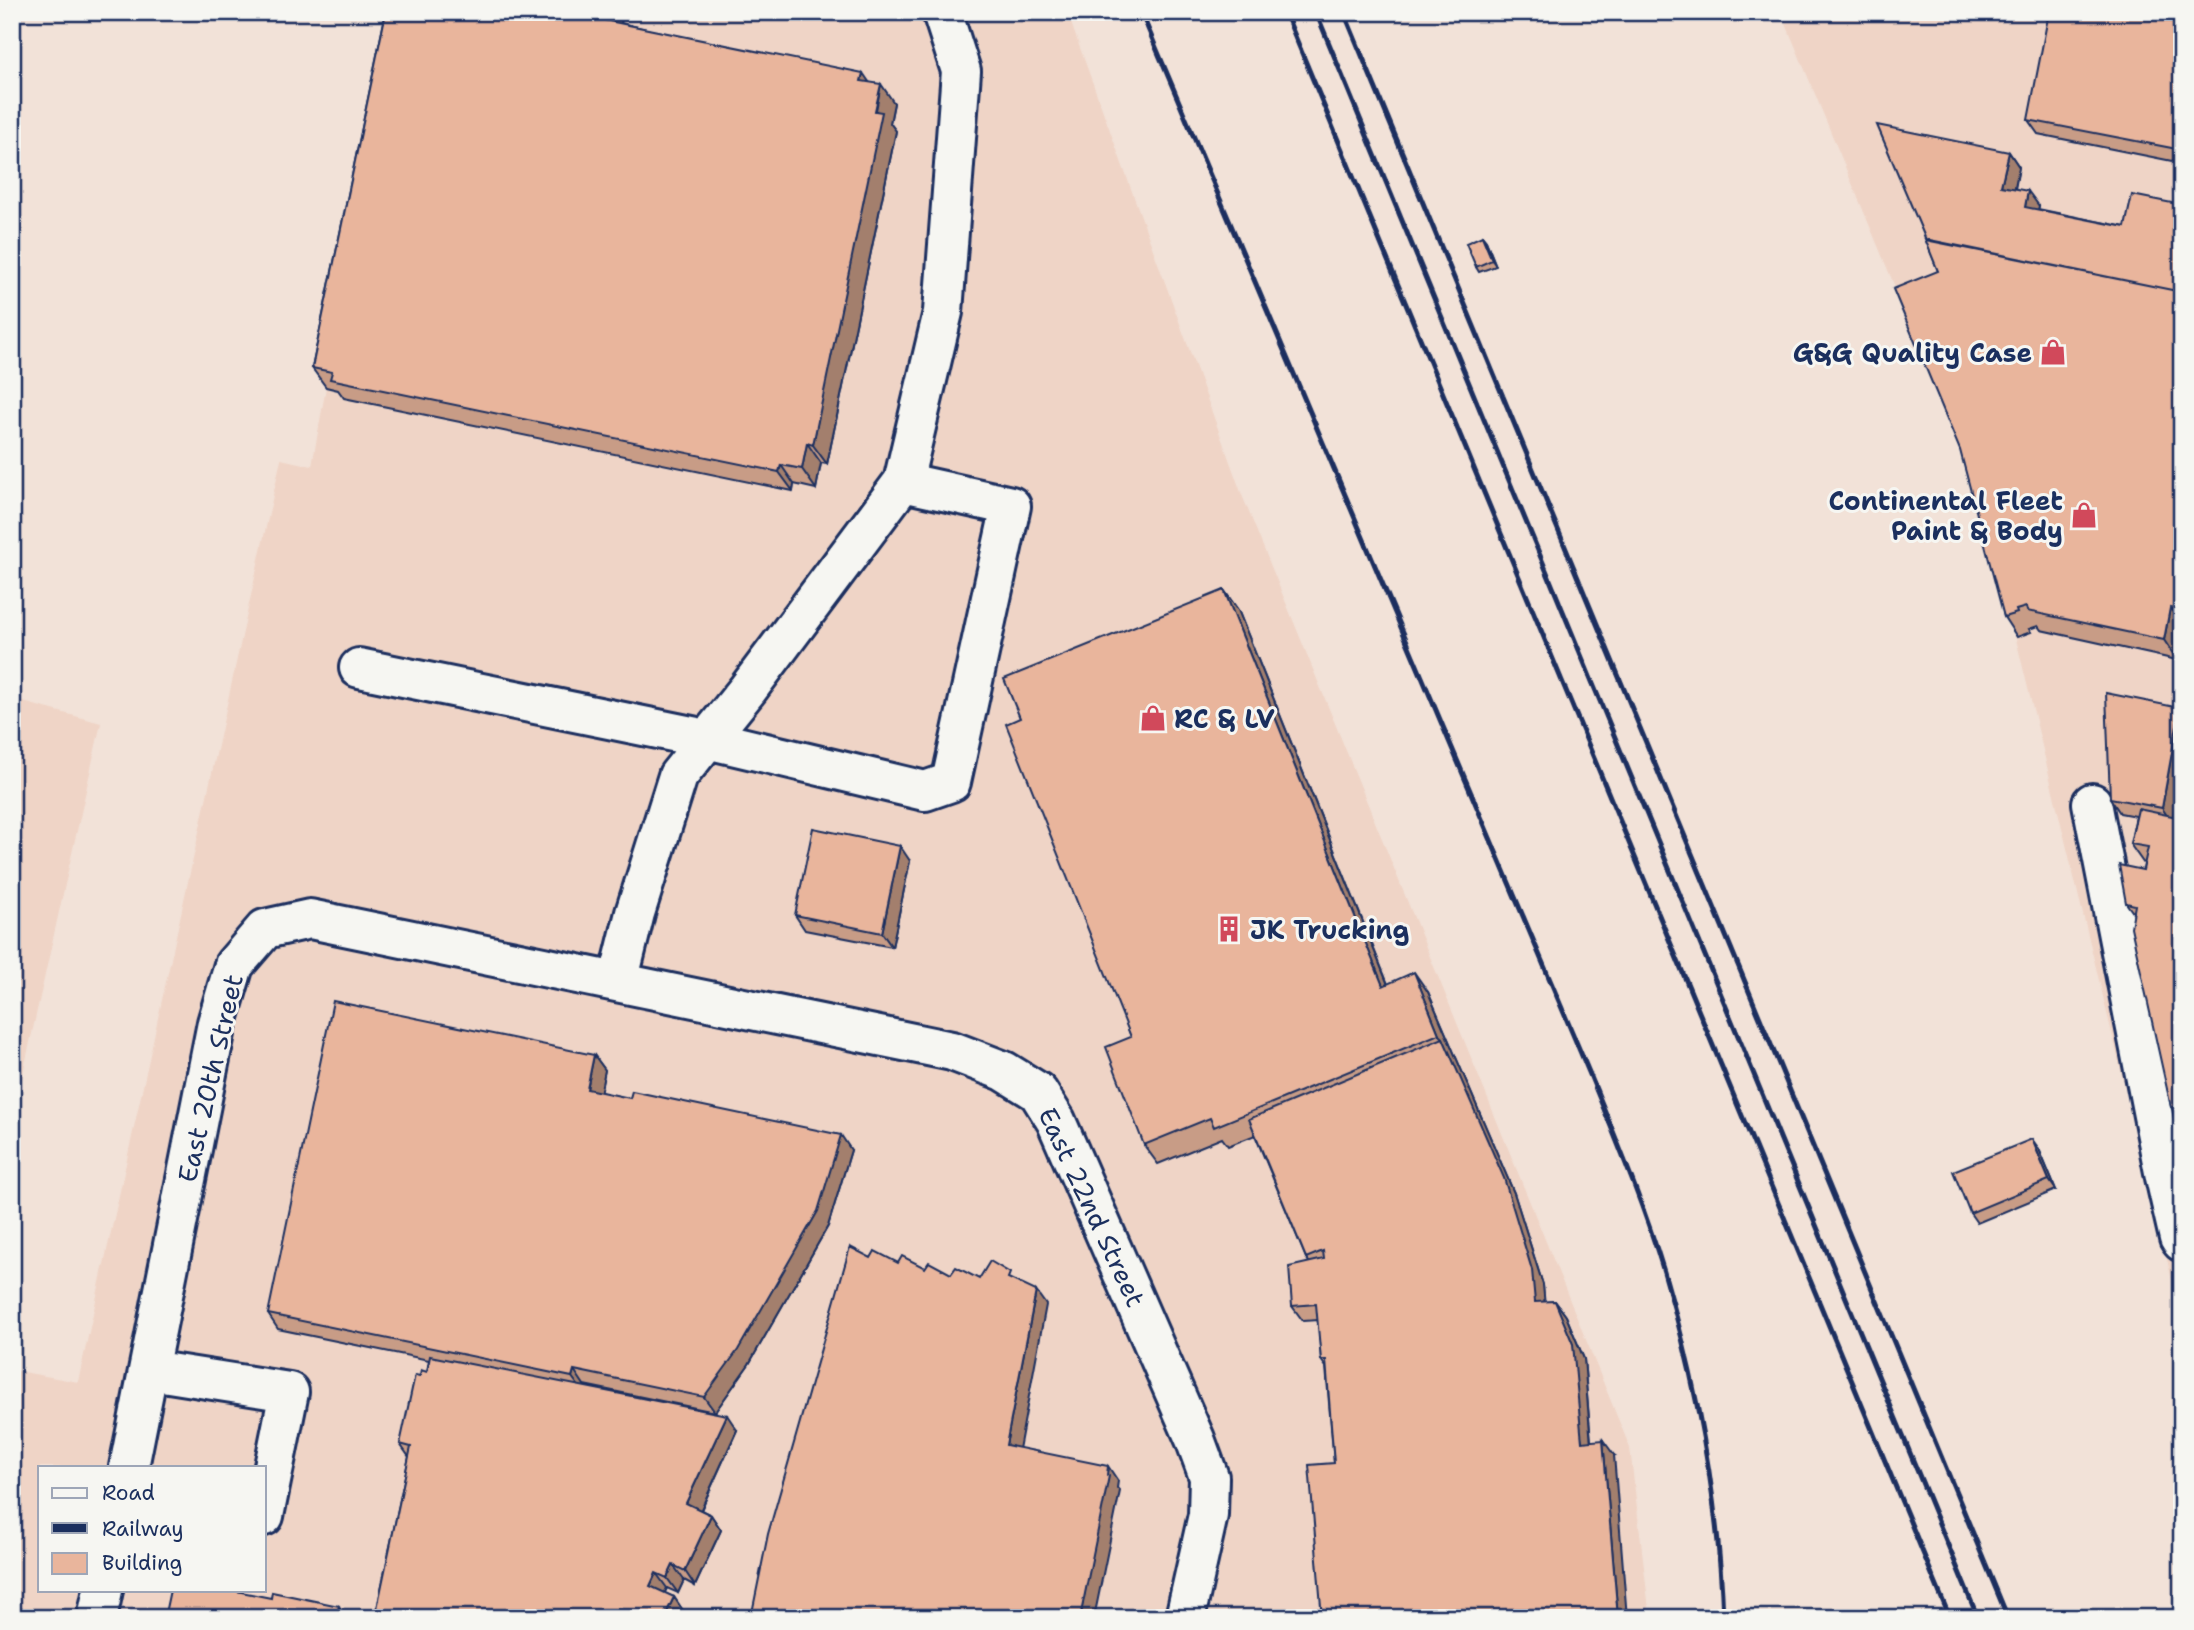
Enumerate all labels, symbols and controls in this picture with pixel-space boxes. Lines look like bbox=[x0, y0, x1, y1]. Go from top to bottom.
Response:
place label: G&G Quality Case bbox=[1793, 335, 2032, 370]
shop icon: G&G Quality Case bbox=[2038, 337, 2068, 367]
place label: Continental Fleet Paint & Body bbox=[1829, 483, 2063, 548]
shop icon: Continental Fleet Paint & Body bbox=[2069, 500, 2099, 530]
place label: RC & LV bbox=[1174, 701, 1275, 736]
shop icon: RC & LV bbox=[1138, 703, 1168, 733]
place label: JK Trucking bbox=[1250, 912, 1410, 947]
building icon: JK Trucking bbox=[1214, 914, 1244, 944]
street label: East 20th Street bbox=[169, 971, 251, 1185]
street label: East 22nd Street bbox=[1030, 1102, 1154, 1312]
legend bbox=[38, 1466, 266, 1592]
text: Road bbox=[102, 1479, 155, 1507]
text: Railway bbox=[102, 1515, 184, 1543]
text: Building bbox=[102, 1549, 182, 1577]

